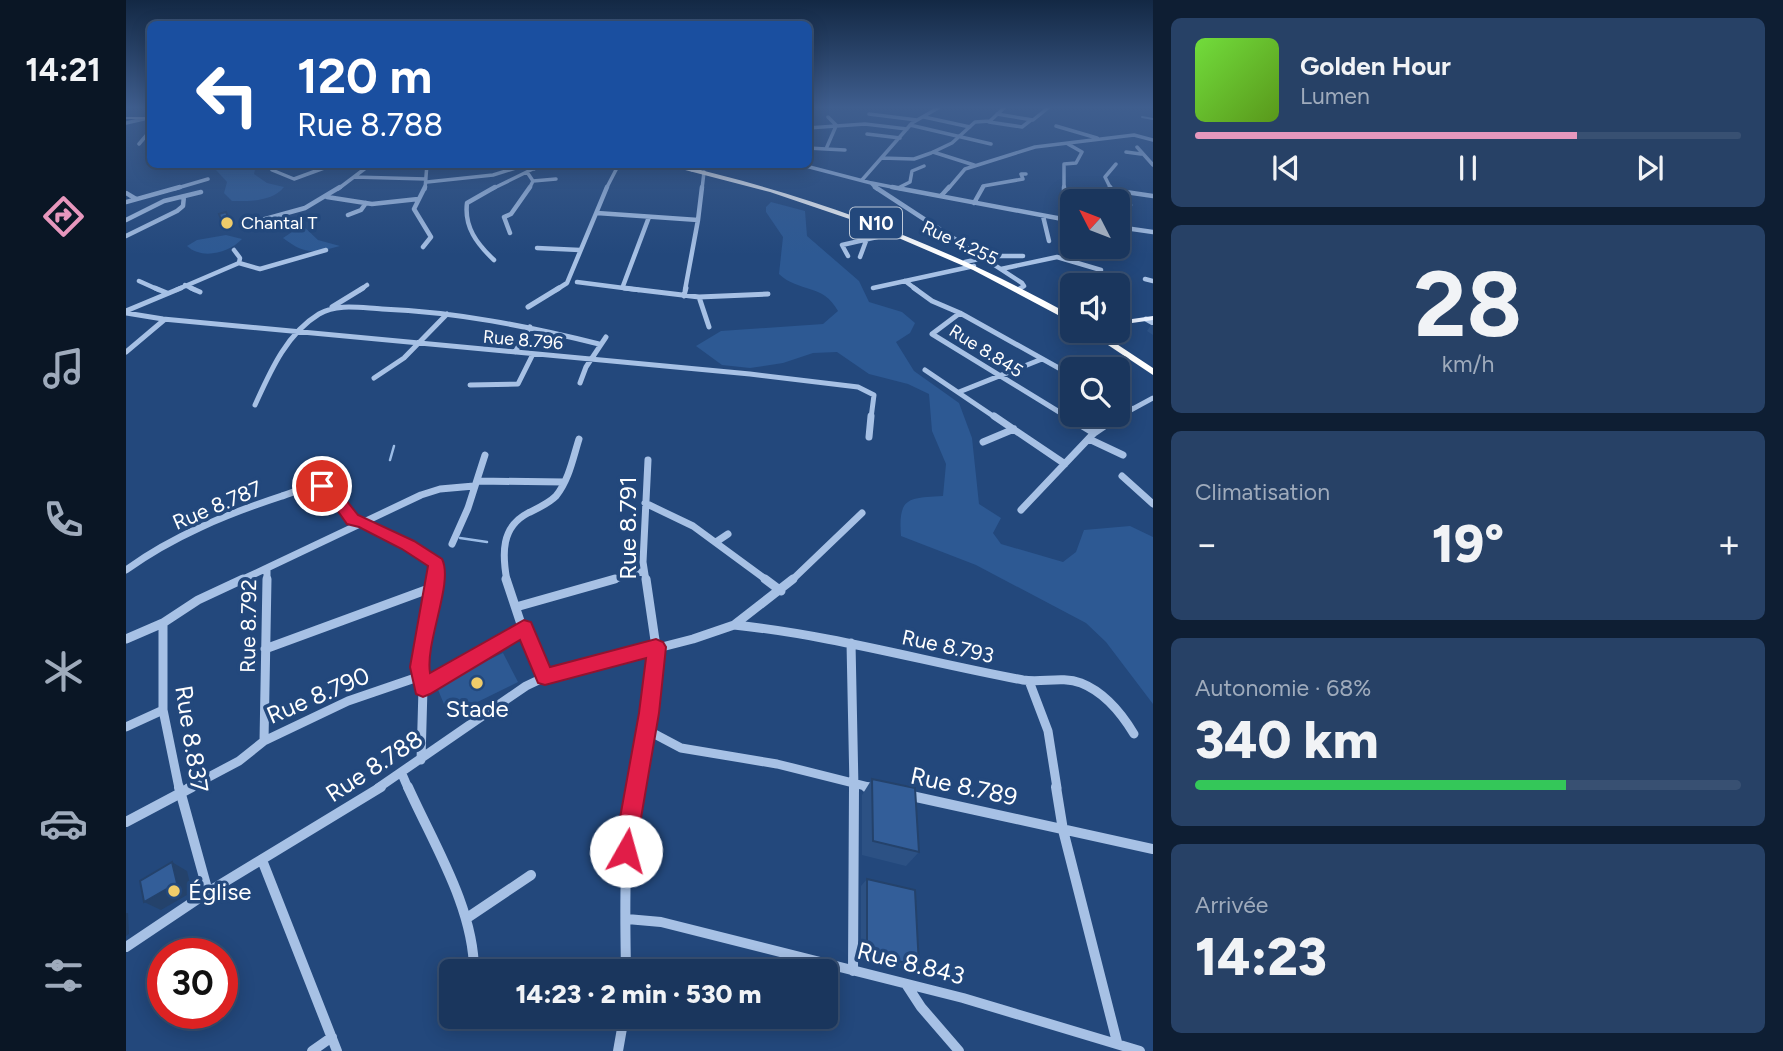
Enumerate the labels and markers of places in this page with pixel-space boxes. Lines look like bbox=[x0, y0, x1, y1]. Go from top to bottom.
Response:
place label: Chantal T bbox=[241, 212, 318, 234]
marker: Chantal T bbox=[219, 215, 235, 231]
pin bbox=[292, 456, 352, 516]
marker: Stade bbox=[469, 675, 485, 691]
place label: Stade bbox=[445, 694, 509, 723]
place label: Église bbox=[188, 877, 251, 906]
marker: Église bbox=[166, 883, 182, 899]

